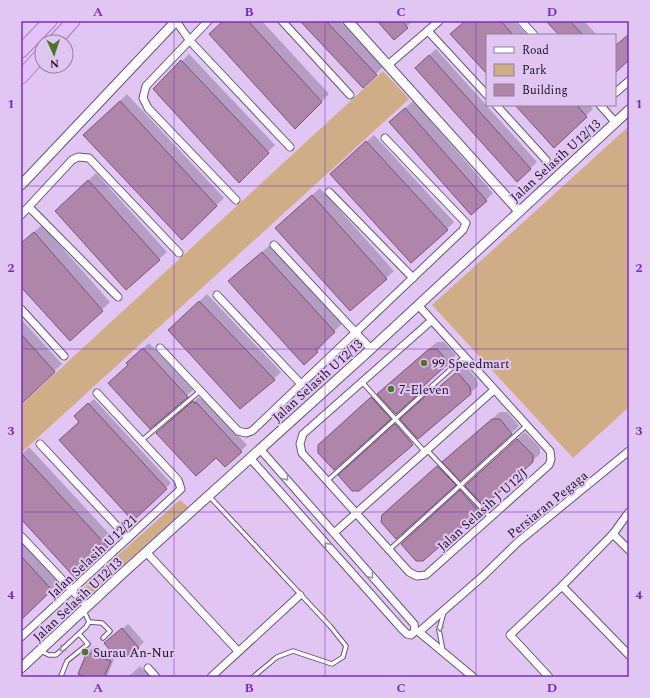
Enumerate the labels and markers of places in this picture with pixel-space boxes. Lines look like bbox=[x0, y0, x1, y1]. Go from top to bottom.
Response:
place label: 99 Speedmart bbox=[432, 354, 510, 374]
marker: 99 Speedmart bbox=[419, 358, 429, 368]
place label: 7-Eleven bbox=[399, 380, 449, 400]
marker: 7-Eleven bbox=[386, 384, 396, 394]
place label: Surau An-Nur bbox=[93, 643, 174, 663]
marker: Surau An-Nur bbox=[80, 647, 90, 657]

